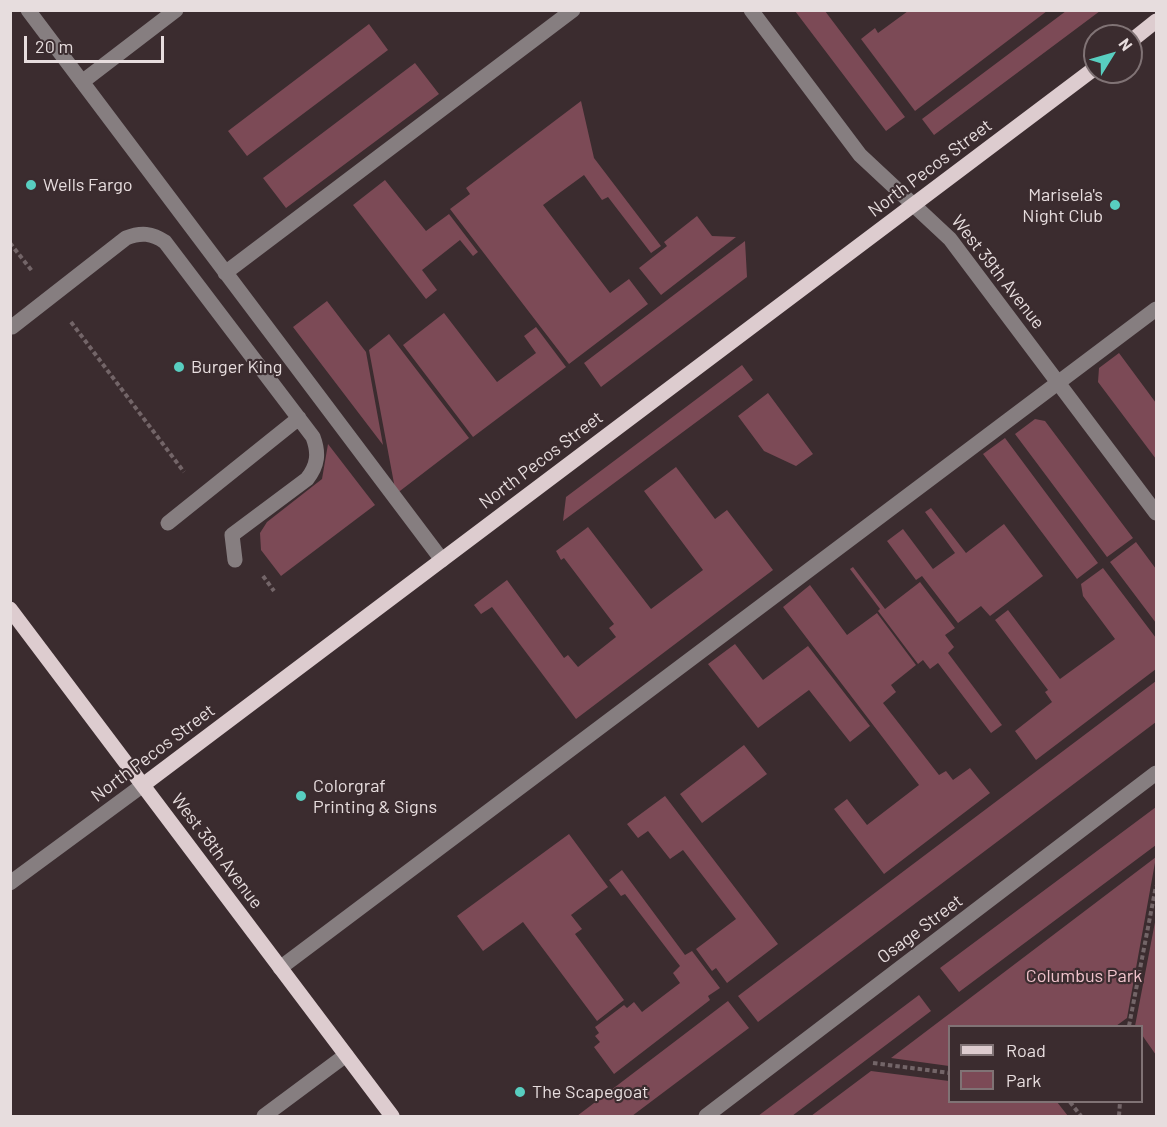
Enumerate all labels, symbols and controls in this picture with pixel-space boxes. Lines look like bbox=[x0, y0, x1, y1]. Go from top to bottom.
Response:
scale bar bbox=[27, 24, 166, 62]
north arrow bbox=[1083, 24, 1143, 84]
text: N bbox=[1115, 34, 1137, 54]
text: 20 m bbox=[35, 35, 73, 57]
street label: North Pecos Street bbox=[864, 115, 996, 221]
place label: Wells Fargo bbox=[43, 174, 133, 196]
marker: Wells Fargo bbox=[24, 178, 38, 192]
place label: Marisela's Night Club bbox=[1022, 184, 1103, 226]
marker: Marisela's Night Club bbox=[1108, 198, 1122, 212]
street label: West 39th Avenue bbox=[947, 211, 1049, 333]
place label: Burger King bbox=[191, 356, 282, 378]
marker: Burger King bbox=[172, 360, 186, 374]
street label: North Pecos Street bbox=[475, 407, 607, 513]
street label: North Pecos Street bbox=[87, 700, 219, 806]
place label: Colorgraf Printing & Signs bbox=[313, 775, 437, 818]
street label: West 38th Avenue bbox=[167, 789, 267, 913]
marker: Colorgraf Printing & Signs bbox=[294, 789, 308, 803]
street label: Osage Street bbox=[873, 890, 967, 968]
park label: Columbus Park bbox=[1026, 965, 1142, 987]
legend bbox=[948, 1025, 1143, 1103]
text: Road bbox=[1006, 1039, 1046, 1061]
text: Park bbox=[1006, 1069, 1041, 1091]
place label: The Scapegoat bbox=[532, 1081, 649, 1103]
marker: The Scapegoat bbox=[513, 1085, 527, 1099]

